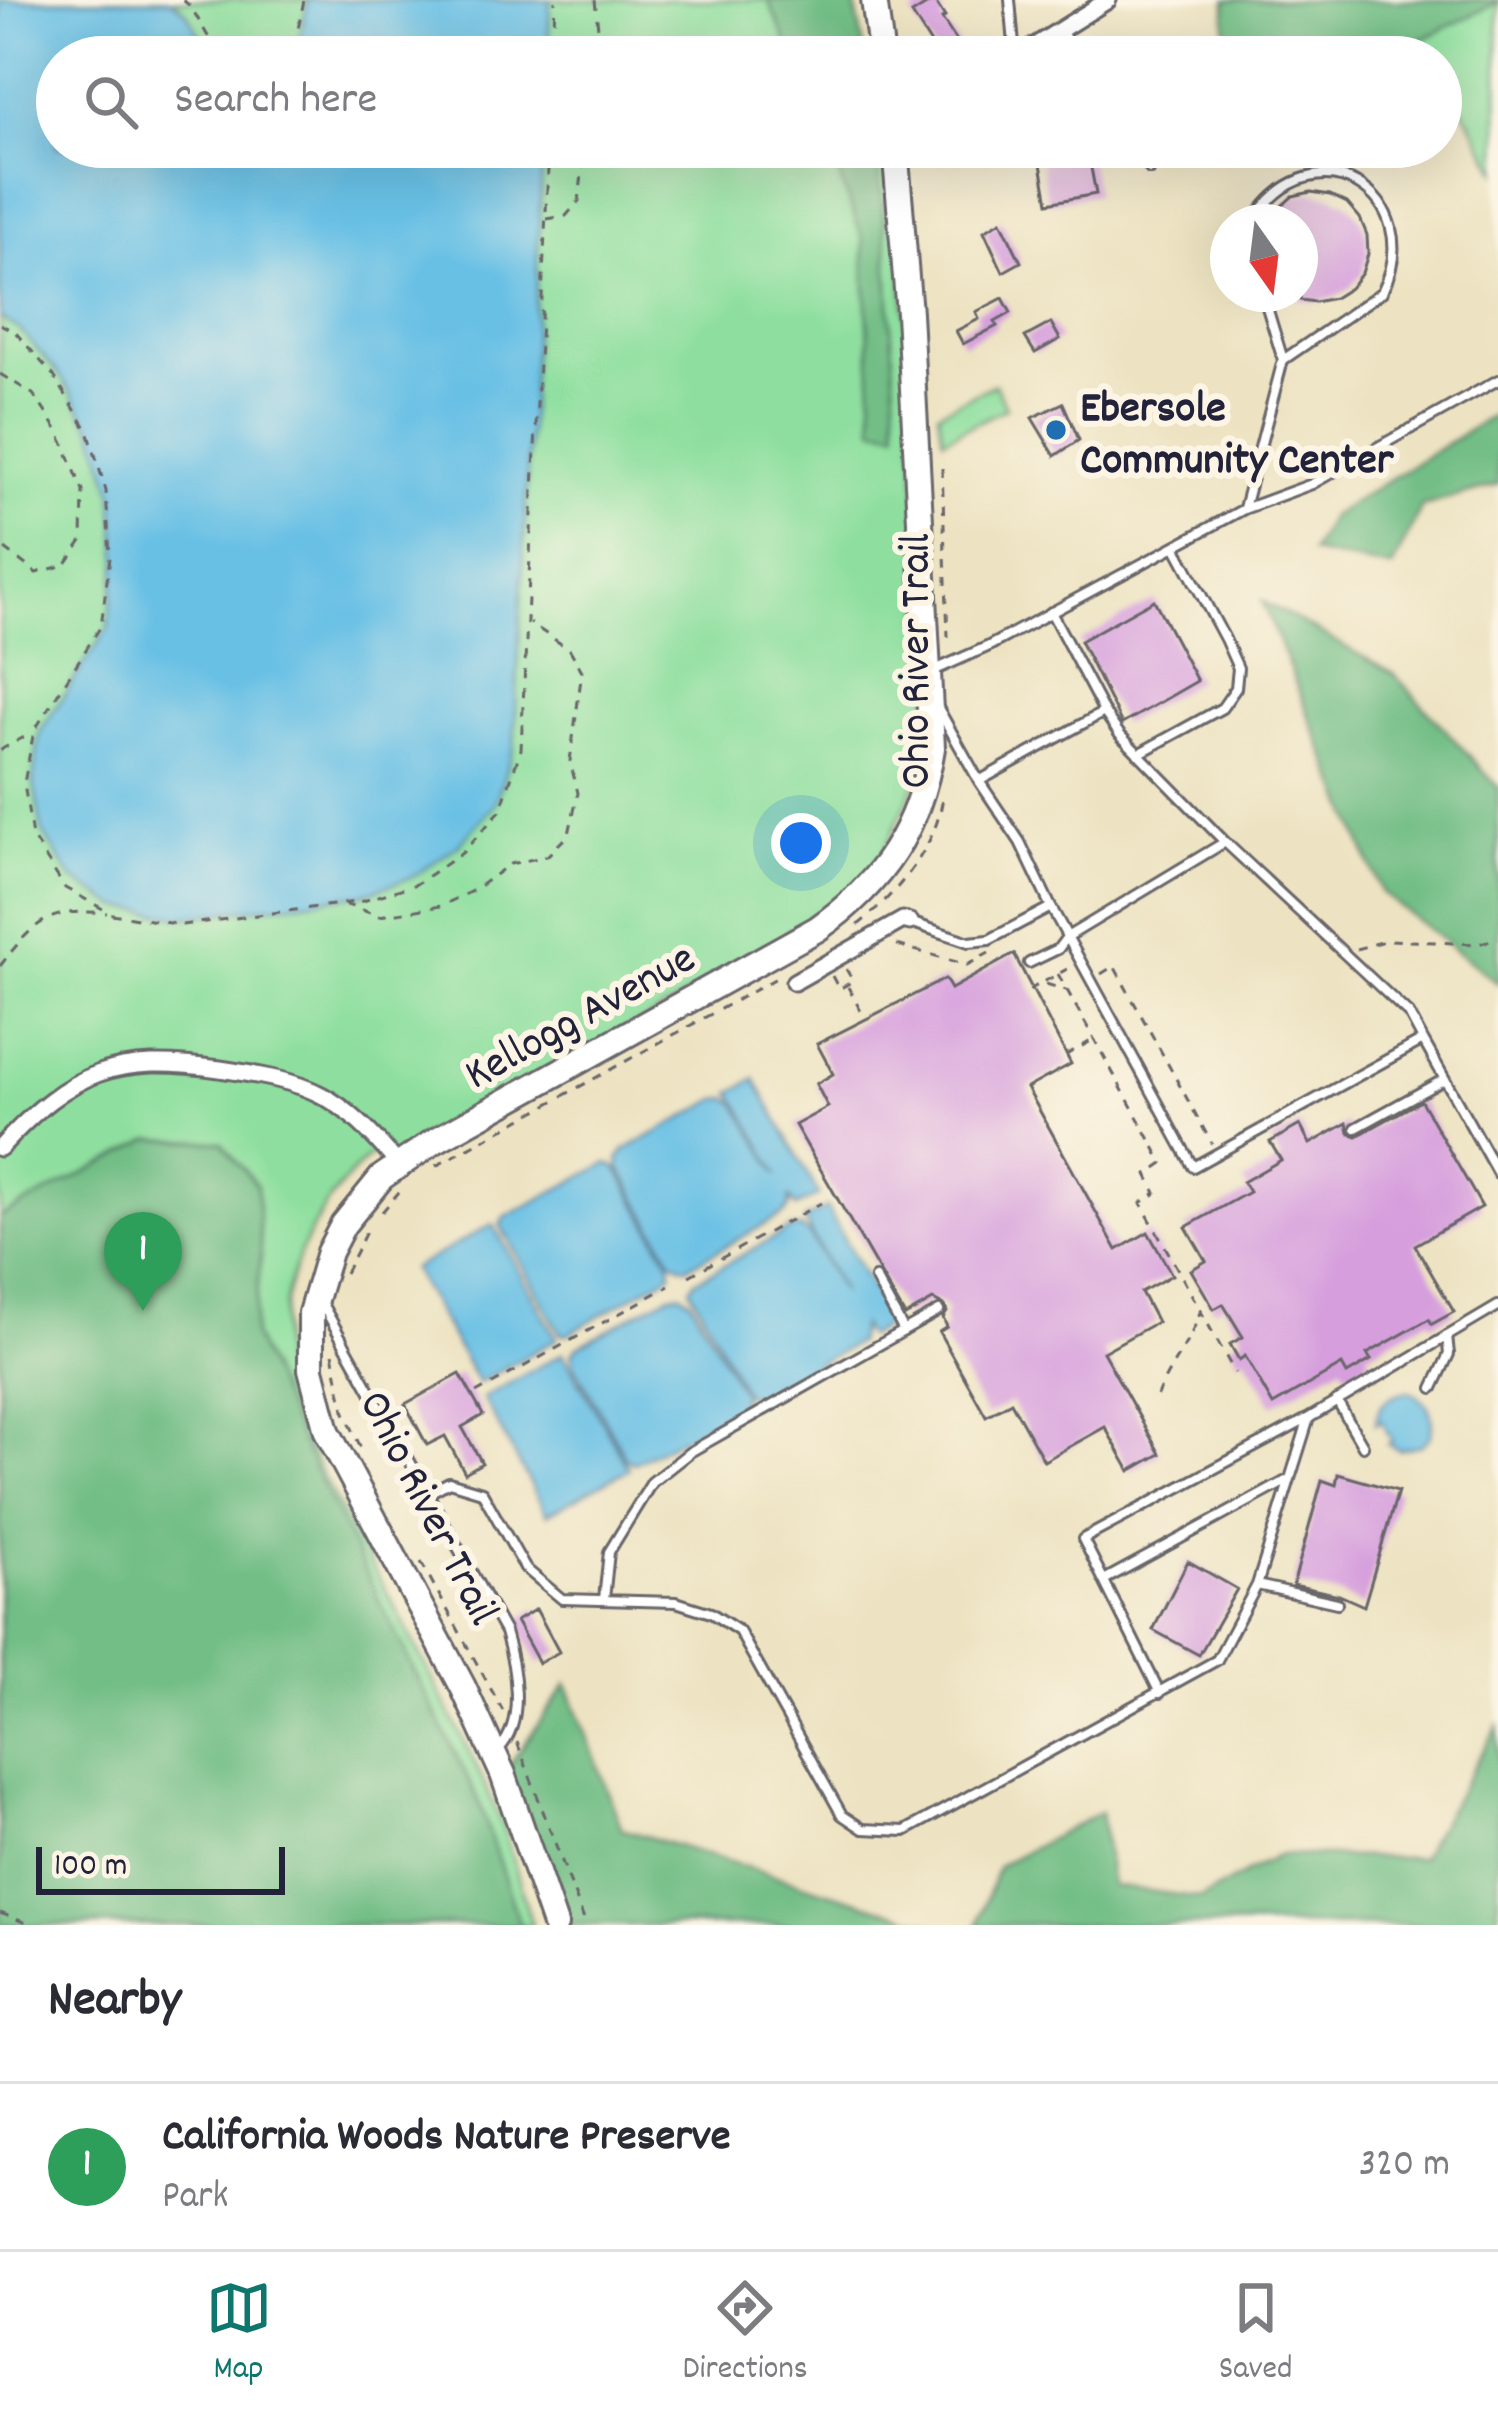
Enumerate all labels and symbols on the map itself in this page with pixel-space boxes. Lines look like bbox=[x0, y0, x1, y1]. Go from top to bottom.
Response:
north arrow bbox=[1210, 204, 1318, 312]
place label: Ebersole Community Center bbox=[1080, 379, 1395, 495]
marker: Ebersole Community Center bbox=[1043, 417, 1069, 443]
street label: Ohio River Trail bbox=[887, 533, 951, 789]
your location bbox=[771, 813, 831, 873]
street label: Kellogg Avenue bbox=[454, 929, 708, 1109]
pin: 1 bbox=[104, 1212, 182, 1311]
street label: Ohio River Trail bbox=[339, 1381, 512, 1638]
scale bar bbox=[36, 1841, 285, 1894]

